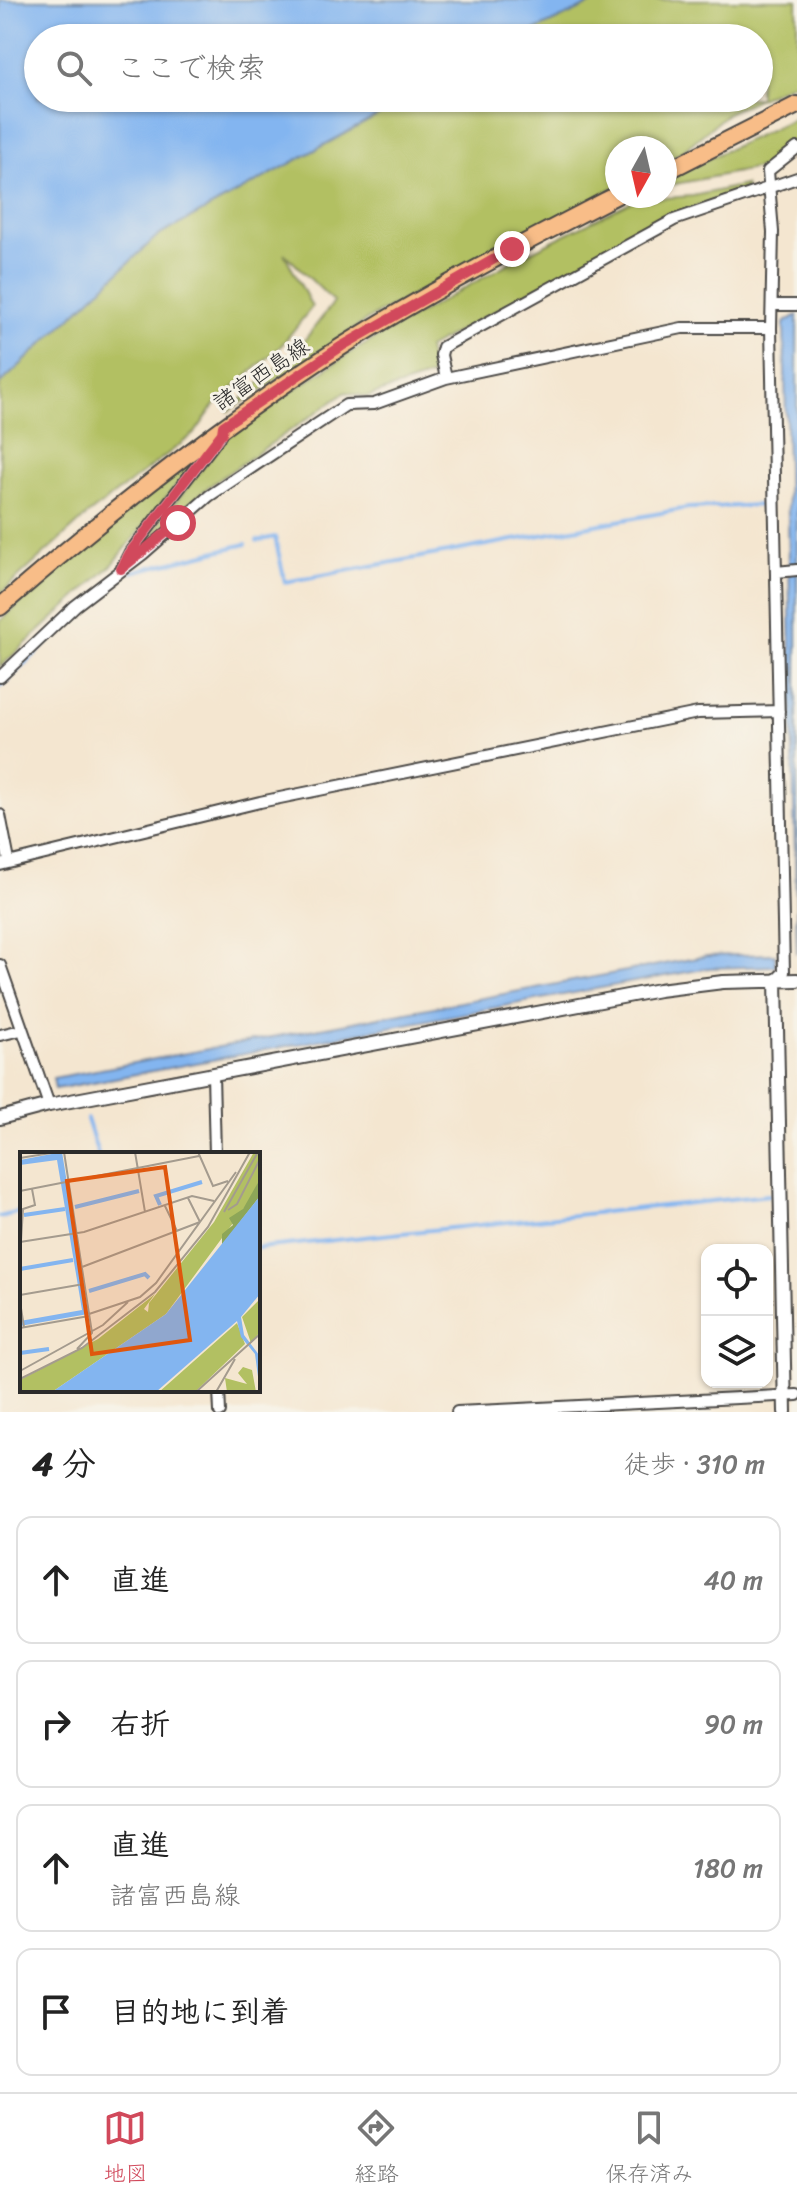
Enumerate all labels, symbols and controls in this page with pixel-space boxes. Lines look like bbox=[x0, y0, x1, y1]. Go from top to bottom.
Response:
search box bbox=[24, 24, 773, 112]
text: ここで検索 bbox=[116, 41, 266, 95]
icon: search bbox=[52, 46, 96, 90]
north arrow bbox=[605, 136, 677, 208]
route end bbox=[494, 231, 530, 267]
street label: 諸富西島線 bbox=[204, 327, 318, 421]
route start bbox=[160, 505, 196, 541]
inset map bbox=[20, 1152, 260, 1392]
map controls bbox=[701, 1244, 773, 1388]
button: locate bbox=[701, 1244, 773, 1316]
button: layers bbox=[701, 1316, 773, 1388]
text: 4 分 bbox=[32, 1434, 96, 1494]
text: 徒歩 · 310 m bbox=[624, 1441, 765, 1487]
text: 直進 bbox=[110, 1553, 170, 1607]
text: 40 m bbox=[704, 1557, 763, 1603]
icon: ahead bbox=[34, 1558, 78, 1602]
text: 右折 bbox=[110, 1697, 170, 1751]
text: 90 m bbox=[704, 1701, 763, 1747]
icon: right bbox=[34, 1702, 78, 1746]
text: 直進 bbox=[110, 1818, 170, 1872]
text: 180 m bbox=[693, 1845, 763, 1891]
icon: ahead bbox=[34, 1846, 78, 1890]
text: 諸富西島線 bbox=[110, 1872, 240, 1918]
text: 目的地に到着 bbox=[110, 1985, 290, 2039]
icon: arrive bbox=[34, 1990, 78, 2034]
tab: 地図 bbox=[103, 2106, 148, 2193]
tab: 経路 bbox=[354, 2106, 399, 2193]
tab: 保存済み bbox=[605, 2106, 694, 2193]

